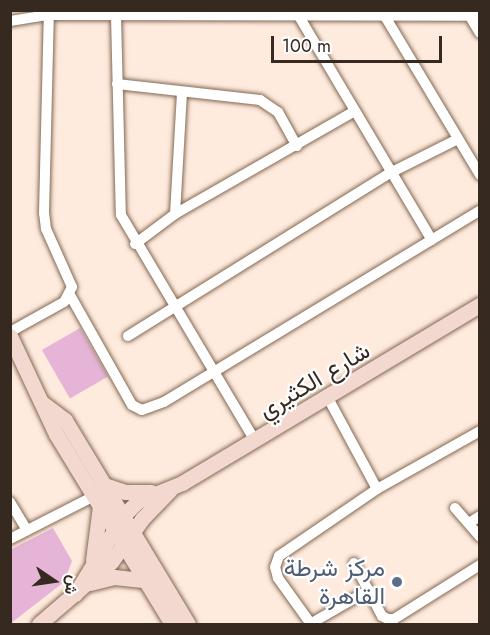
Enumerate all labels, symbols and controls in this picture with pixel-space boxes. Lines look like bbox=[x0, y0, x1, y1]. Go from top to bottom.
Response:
scale bar bbox=[274, 24, 445, 62]
text: 100 m bbox=[282, 33, 331, 59]
street label: شارع الكثيري bbox=[253, 336, 375, 424]
north arrow bbox=[24, 551, 84, 611]
place label: مركز شرطة القاهرة bbox=[284, 554, 385, 610]
text: ش bbox=[59, 573, 85, 597]
marker: مركز شرطة القاهرة bbox=[390, 575, 404, 589]

